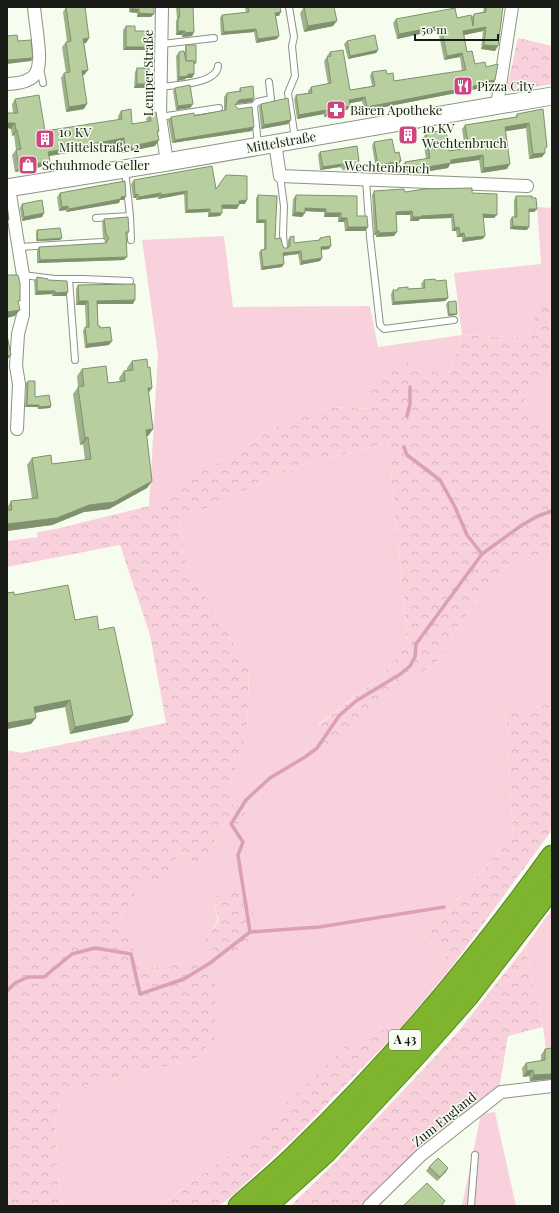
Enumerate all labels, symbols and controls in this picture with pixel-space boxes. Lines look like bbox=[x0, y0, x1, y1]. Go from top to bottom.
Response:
scale bar bbox=[415, 16, 498, 42]
text: 50 m bbox=[421, 21, 447, 37]
street label: Lemper Straße bbox=[139, 29, 156, 116]
restaurant icon: Pizza City bbox=[452, 75, 474, 97]
place label: Pizza City bbox=[477, 77, 535, 94]
pharmacy icon: Bären Apotheke bbox=[325, 99, 347, 121]
place label: Bären Apotheke bbox=[350, 101, 443, 118]
place label: 10 KV Wechtenbruch bbox=[421, 119, 507, 151]
place label: 10 KV Mittelstraße 2 bbox=[59, 123, 139, 155]
building icon: 10 KV Wechtenbruch bbox=[397, 124, 419, 146]
street label: Mittelstraße bbox=[244, 127, 318, 156]
building icon: 10 KV Mittelstraße 2 bbox=[34, 128, 56, 150]
shop icon: Schuhmode Geller bbox=[17, 154, 39, 176]
place label: Schuhmode Geller bbox=[42, 156, 150, 173]
street label: Wechtenbruch bbox=[343, 156, 430, 176]
road number: A 43 bbox=[389, 1030, 421, 1050]
street label: Zum England bbox=[408, 1087, 480, 1150]

